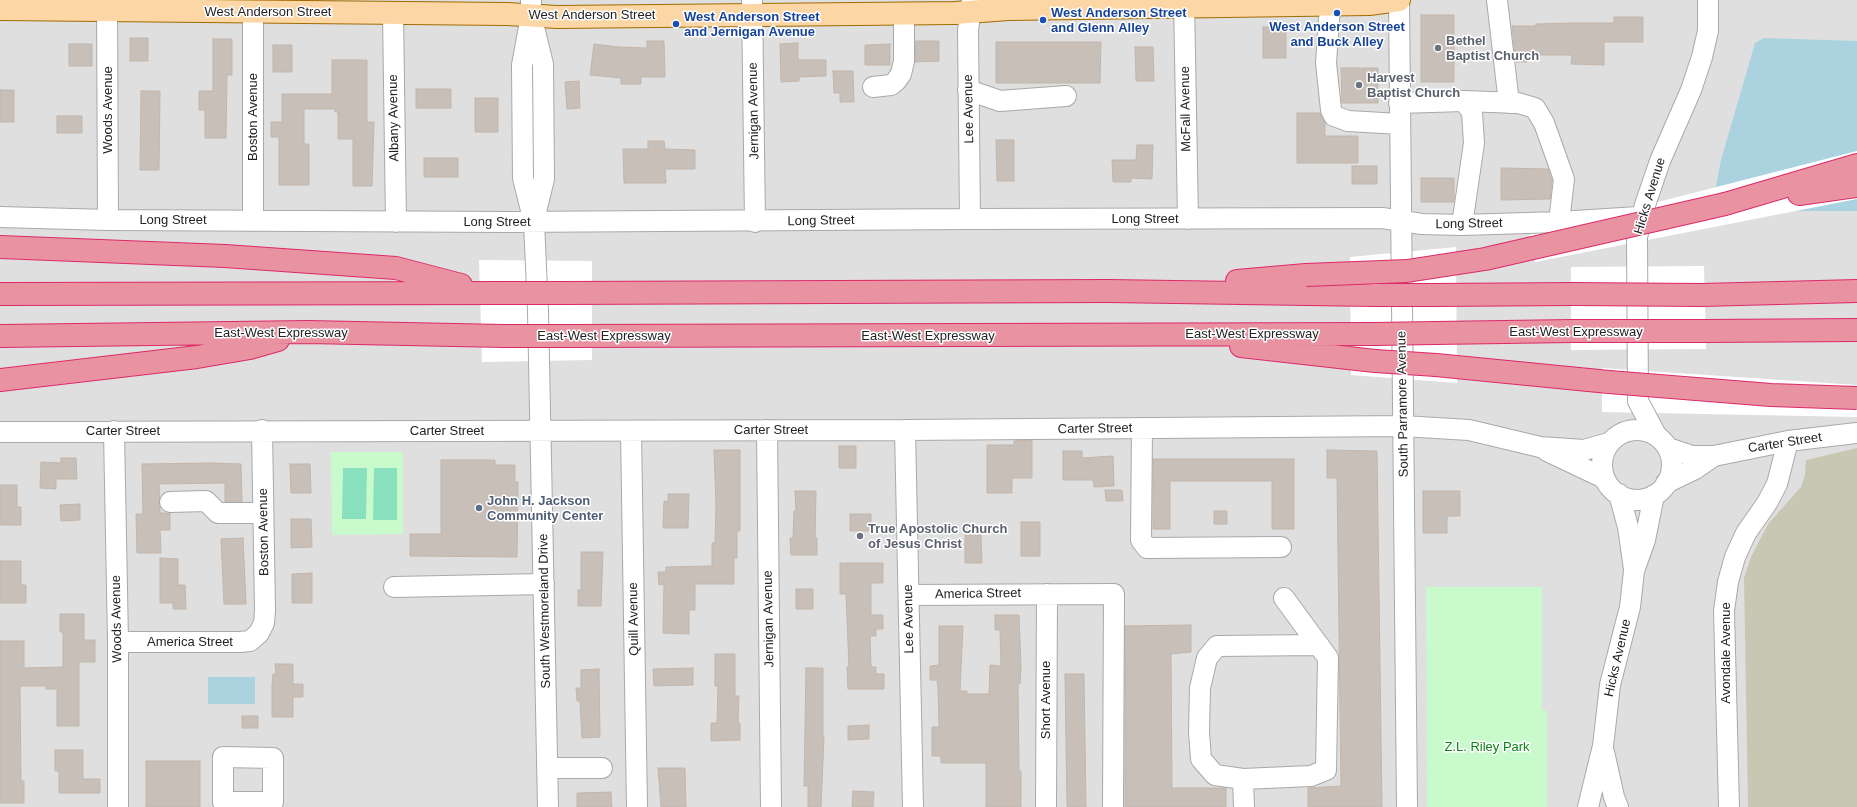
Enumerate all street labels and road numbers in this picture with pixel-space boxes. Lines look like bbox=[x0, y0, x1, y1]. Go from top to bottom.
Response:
street label: West Anderson Street bbox=[205, 4, 331, 20]
street label: West Anderson Street bbox=[529, 7, 655, 23]
street label: Jernigan Avenue bbox=[745, 62, 763, 160]
street label: Woods Avenue bbox=[100, 66, 116, 154]
street label: McFall Avenue bbox=[1177, 66, 1195, 152]
street label: Boston Avenue bbox=[245, 73, 261, 161]
street label: Albany Avenue bbox=[385, 74, 403, 162]
street label: Lee Avenue bbox=[961, 74, 977, 144]
street label: Hicks Avenue bbox=[1631, 156, 1669, 236]
street label: Long Street bbox=[1111, 211, 1179, 227]
street label: Long Street bbox=[139, 212, 207, 228]
street label: Long Street bbox=[787, 213, 855, 229]
street label: Long Street bbox=[463, 214, 531, 230]
street label: Long Street bbox=[1435, 216, 1503, 232]
street label: East-West Expressway bbox=[1509, 324, 1643, 340]
street label: East-West Expressway bbox=[214, 325, 348, 341]
street label: East-West Expressway bbox=[1185, 326, 1319, 342]
street label: East-West Expressway bbox=[537, 328, 671, 344]
street label: East-West Expressway bbox=[861, 328, 995, 344]
street label: South Parramore Avenue bbox=[1394, 331, 1412, 477]
street label: Carter Street bbox=[1058, 421, 1132, 437]
street label: Carter Street bbox=[734, 422, 808, 438]
street label: Carter Street bbox=[86, 423, 160, 439]
street label: Carter Street bbox=[410, 423, 484, 439]
street label: Carter Street bbox=[1747, 429, 1823, 457]
street label: Boston Avenue bbox=[255, 488, 273, 576]
street label: South Westmoreland Drive bbox=[536, 533, 554, 689]
street label: Jernigan Avenue bbox=[760, 570, 778, 668]
street label: Woods Avenue bbox=[108, 575, 126, 663]
street label: Quill Avenue bbox=[626, 582, 642, 656]
street label: Lee Avenue bbox=[901, 584, 917, 654]
street label: America Street bbox=[935, 585, 1021, 603]
street label: Avondale Avenue bbox=[1718, 602, 1734, 704]
street label: Hicks Avenue bbox=[1601, 618, 1635, 698]
street label: America Street bbox=[147, 634, 233, 650]
street label: Short Avenue bbox=[1038, 661, 1054, 739]

